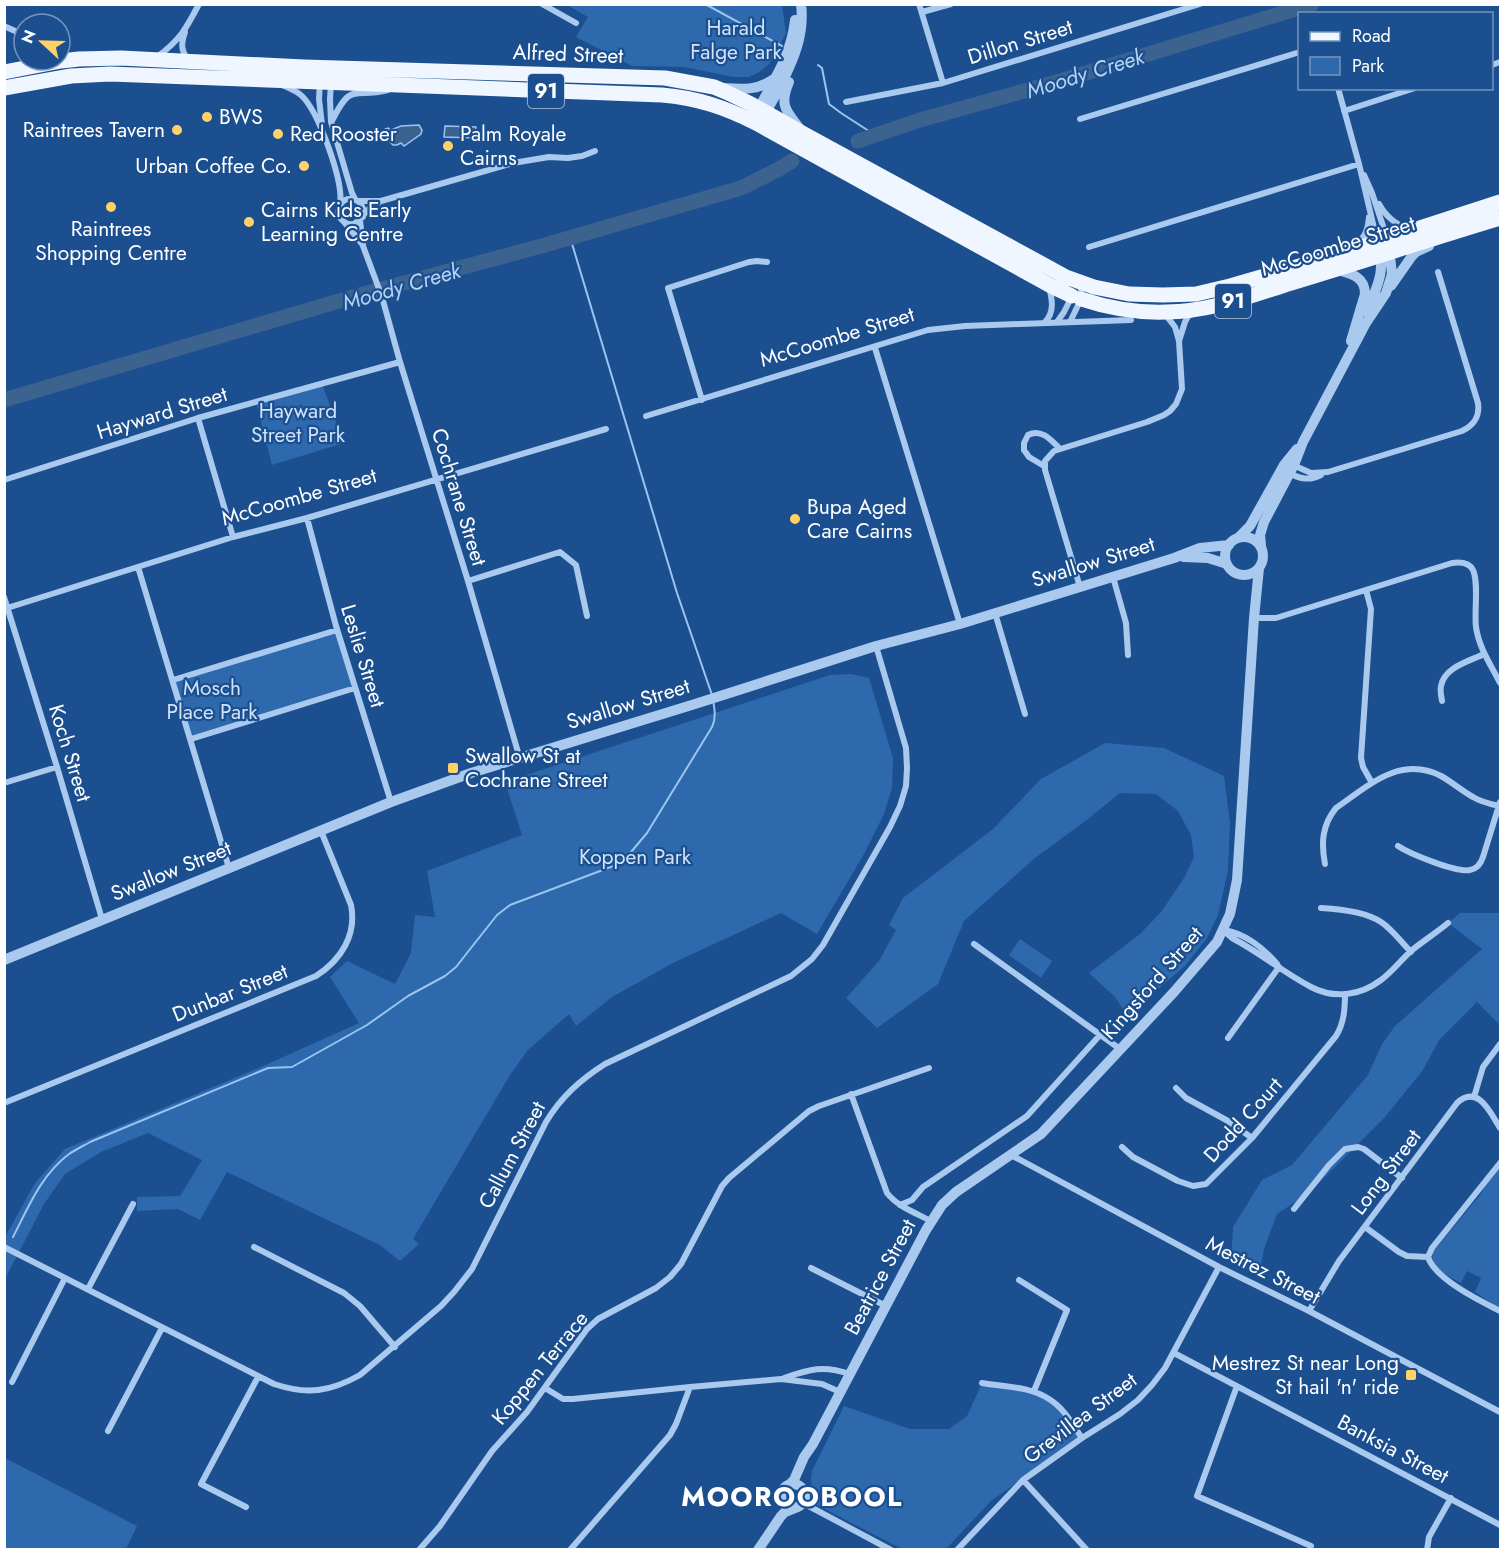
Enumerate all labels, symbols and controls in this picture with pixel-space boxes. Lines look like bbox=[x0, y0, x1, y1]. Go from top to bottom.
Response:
north arrow bbox=[12, 12, 72, 72]
street label: Dillon Street bbox=[964, 12, 1076, 72]
legend bbox=[1298, 12, 1493, 90]
park label: Harald Falge Park bbox=[690, 13, 782, 67]
text: Road bbox=[1352, 23, 1391, 49]
text: N bbox=[16, 26, 42, 47]
street label: Alfred Street bbox=[512, 37, 624, 71]
water label: Moody Creek bbox=[1022, 39, 1149, 106]
text: Park bbox=[1352, 53, 1384, 79]
road number: 91 bbox=[528, 74, 564, 108]
place label: BWS bbox=[219, 102, 263, 132]
marker: BWS bbox=[200, 110, 214, 124]
place label: Raintrees Tavern bbox=[23, 115, 165, 145]
place label: Red Rooster bbox=[290, 119, 398, 149]
place label: Palm Royale Cairns bbox=[460, 119, 567, 173]
marker: Raintrees Tavern bbox=[170, 123, 184, 137]
marker: Red Rooster bbox=[271, 127, 285, 141]
marker: Palm Royale Cairns bbox=[441, 139, 455, 153]
place label: Urban Coffee Co. bbox=[135, 151, 292, 181]
marker: Urban Coffee Co. bbox=[297, 159, 311, 173]
place label: Cairns Kids Early Learning Centre bbox=[261, 195, 412, 249]
marker: Raintrees Shopping Centre bbox=[104, 200, 118, 214]
street label: McCoombe Street bbox=[1257, 208, 1419, 284]
place label: Raintrees Shopping Centre bbox=[35, 214, 187, 268]
marker: Cairns Kids Early Learning Centre bbox=[242, 215, 256, 229]
water label: Moody Creek bbox=[338, 253, 465, 318]
road number: 91 bbox=[1215, 284, 1251, 318]
street label: McCoombe Street bbox=[756, 299, 918, 375]
street label: Hayward Street bbox=[93, 379, 231, 447]
park label: Hayward Street Park bbox=[251, 396, 346, 450]
street label: Cochrane Street bbox=[424, 424, 494, 570]
street label: McCoombe Street bbox=[218, 461, 380, 533]
place label: Bupa Aged Care Cairns bbox=[807, 492, 912, 546]
marker: Bupa Aged Care Cairns bbox=[788, 512, 802, 526]
street label: Swallow Street bbox=[1028, 529, 1158, 595]
street label: Leslie Street bbox=[333, 601, 393, 711]
street label: Swallow Street bbox=[563, 671, 693, 737]
park label: Mosch Place Park bbox=[166, 673, 258, 727]
street label: Koch Street bbox=[41, 701, 99, 805]
place label: Swallow St at Cochrane Street bbox=[465, 741, 607, 795]
marker: Swallow St at Cochrane Street bbox=[446, 761, 460, 775]
street label: Swallow Street bbox=[106, 833, 236, 909]
park label: Koppen Park bbox=[579, 842, 692, 872]
street label: Kingsford Street bbox=[1094, 920, 1210, 1046]
street label: Dunbar Street bbox=[168, 956, 292, 1030]
street label: Dodd Court bbox=[1197, 1071, 1289, 1169]
street label: Callum Street bbox=[471, 1096, 553, 1214]
street label: Long Street bbox=[1344, 1123, 1428, 1221]
street label: Beatrice Street bbox=[837, 1214, 923, 1340]
street label: Mestrez Street bbox=[1201, 1228, 1325, 1312]
street label: Koppen Terrace bbox=[485, 1305, 595, 1431]
place label: Mestrez St near Long St hail 'n' ride bbox=[1212, 1348, 1399, 1402]
street label: Grevillea Street bbox=[1017, 1365, 1143, 1471]
marker: Mestrez St near Long St hail 'n' ride bbox=[1404, 1368, 1418, 1382]
street label: Banksia Street bbox=[1332, 1407, 1454, 1491]
district label: MOOROOBOOL bbox=[681, 1477, 903, 1516]

